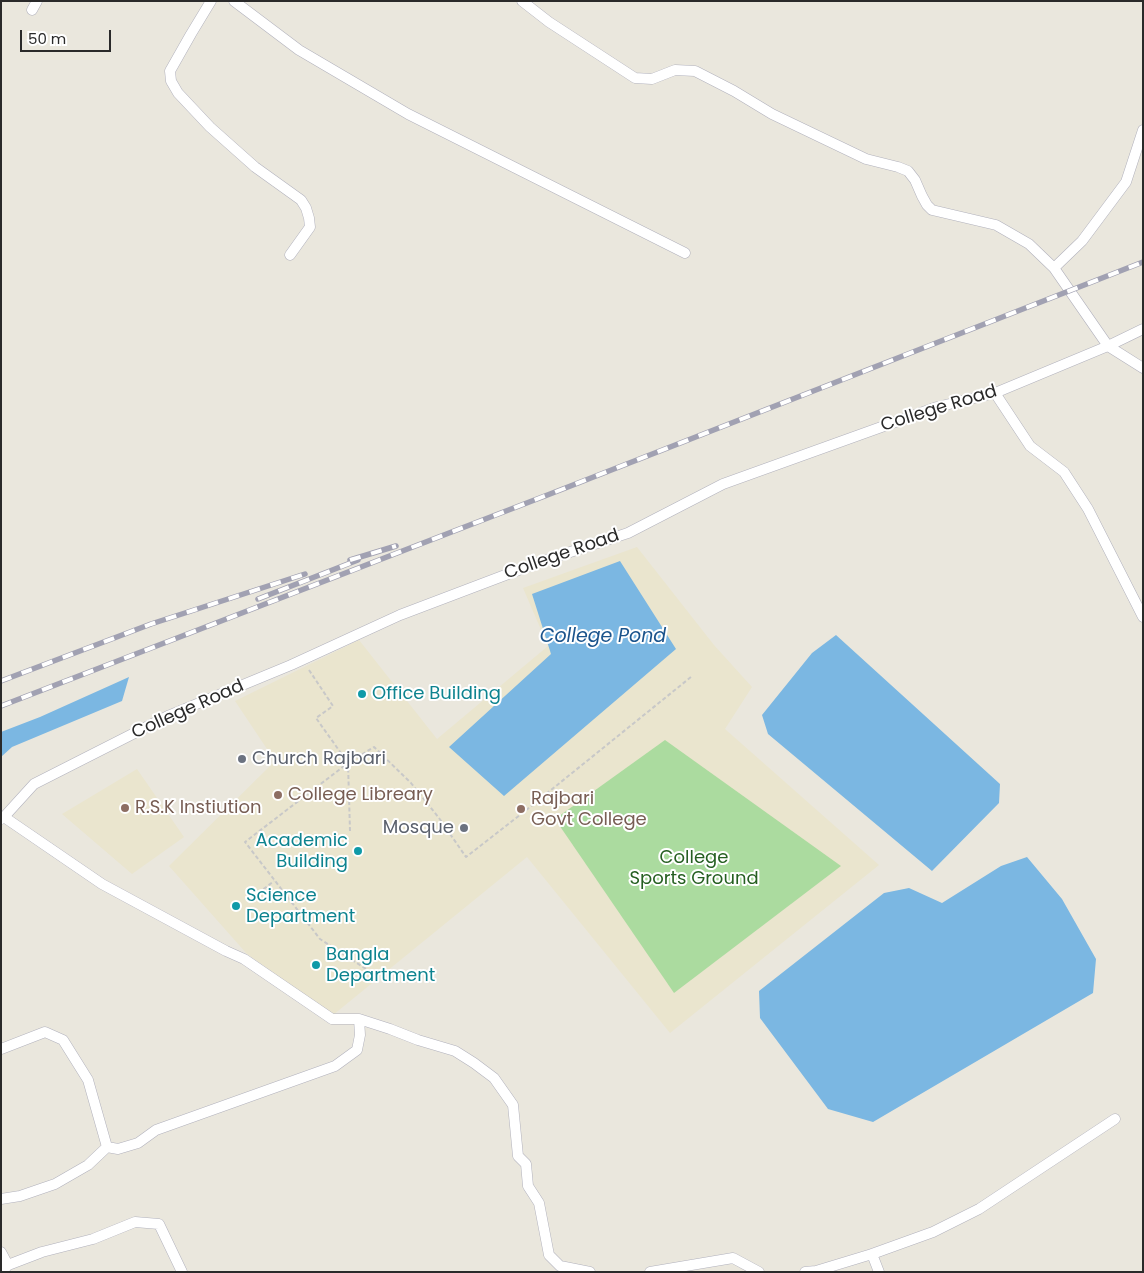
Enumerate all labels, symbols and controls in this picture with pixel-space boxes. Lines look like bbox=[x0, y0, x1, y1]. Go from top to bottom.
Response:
scale bar bbox=[22, 20, 114, 52]
text: 50 m bbox=[28, 28, 66, 49]
street label: College Road bbox=[878, 381, 1000, 437]
street label: College Road bbox=[502, 525, 622, 585]
water label: College Pond bbox=[540, 626, 666, 648]
street label: College Road bbox=[129, 676, 247, 744]
place label: Office Building bbox=[372, 683, 501, 705]
marker: Office Building bbox=[356, 688, 368, 700]
place label: Church Rajbari bbox=[252, 748, 386, 770]
marker: Church Rajbari bbox=[236, 753, 248, 765]
place label: College Libreary bbox=[288, 784, 433, 806]
place label: Rajbari Govt College bbox=[531, 788, 647, 831]
marker: College Libreary bbox=[272, 789, 284, 801]
place label: R.S.K Instiution bbox=[135, 797, 262, 819]
marker: R.S.K Instiution bbox=[119, 802, 131, 814]
marker: Rajbari Govt College bbox=[515, 803, 527, 815]
place label: Mosque bbox=[383, 817, 454, 839]
marker: Mosque bbox=[458, 822, 470, 834]
place label: Academic Building bbox=[256, 830, 348, 872]
marker: Academic Building bbox=[352, 845, 364, 857]
park label: College Sports Ground bbox=[629, 847, 759, 890]
place label: Science Department bbox=[246, 885, 355, 928]
marker: Science Department bbox=[230, 900, 242, 912]
place label: Bangla Department bbox=[326, 944, 435, 986]
marker: Bangla Department bbox=[310, 959, 322, 971]

